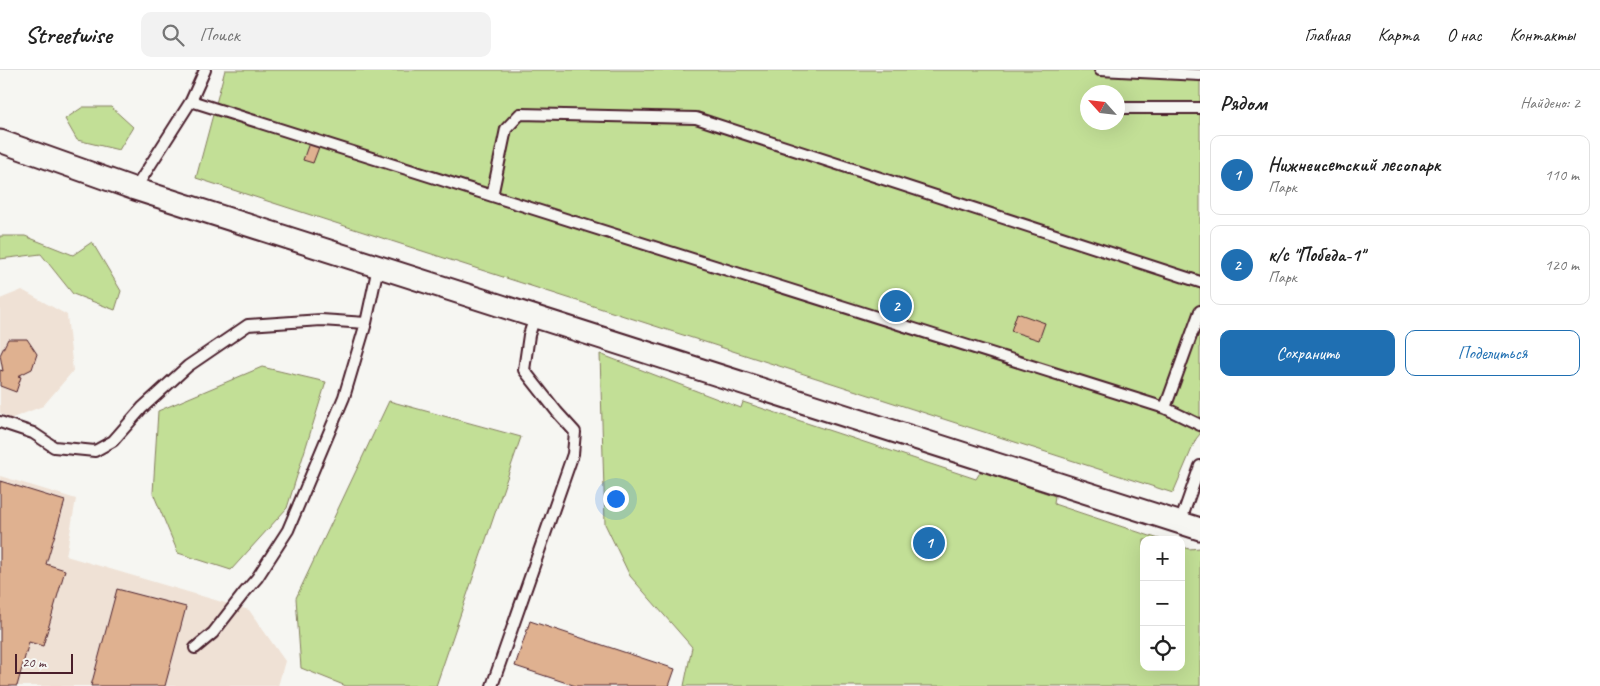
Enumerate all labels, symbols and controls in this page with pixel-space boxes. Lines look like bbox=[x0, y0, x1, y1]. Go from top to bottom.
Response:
search box bbox=[141, 12, 491, 57]
text: Streetwise bbox=[25, 20, 111, 50]
icon: search bbox=[159, 21, 187, 49]
text: Поиск bbox=[199, 23, 240, 47]
text: Главная bbox=[1305, 24, 1350, 46]
text: Карта bbox=[1378, 24, 1419, 46]
text: О нас bbox=[1447, 24, 1482, 46]
text: Контакты bbox=[1510, 24, 1575, 46]
north arrow bbox=[1080, 85, 1125, 130]
text: Рядом bbox=[1220, 90, 1267, 116]
text: Найдено: 2 bbox=[1520, 93, 1580, 113]
text: Нижнеисетский лесопарк bbox=[1268, 153, 1440, 177]
text: 1 bbox=[1233, 165, 1241, 185]
text: 110 m bbox=[1545, 165, 1579, 185]
text: Парк bbox=[1268, 177, 1297, 197]
text: к/с "Победа-1" bbox=[1268, 243, 1364, 267]
text: 2 bbox=[1233, 255, 1241, 275]
text: 120 m bbox=[1545, 255, 1579, 275]
text: Парк bbox=[1268, 267, 1297, 287]
pin: 2 bbox=[880, 287, 912, 325]
button: Сохранить bbox=[1220, 330, 1395, 376]
button: Поделиться bbox=[1405, 330, 1580, 376]
your location bbox=[603, 486, 629, 512]
pin: 1 bbox=[913, 524, 945, 562]
map controls bbox=[1140, 536, 1185, 671]
button: + bbox=[1140, 536, 1185, 581]
button: − bbox=[1140, 581, 1185, 626]
button: locate bbox=[1140, 626, 1185, 671]
scale bar bbox=[15, 651, 72, 674]
text: 20 m bbox=[22, 654, 46, 671]

